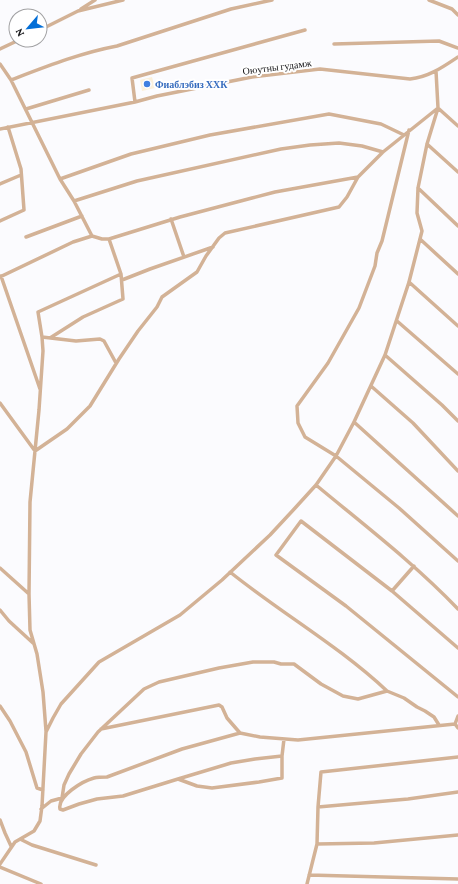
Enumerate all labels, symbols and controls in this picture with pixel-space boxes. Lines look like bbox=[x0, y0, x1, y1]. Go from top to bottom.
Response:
north arrow bbox=[8, 8, 48, 48]
text: N bbox=[12, 26, 26, 39]
street label: Оюутны гудамж bbox=[242, 57, 312, 77]
marker: Фиаблэбиз ХХК bbox=[142, 79, 152, 89]
place label: Фиаблэбиз ХХК bbox=[155, 79, 228, 90]

